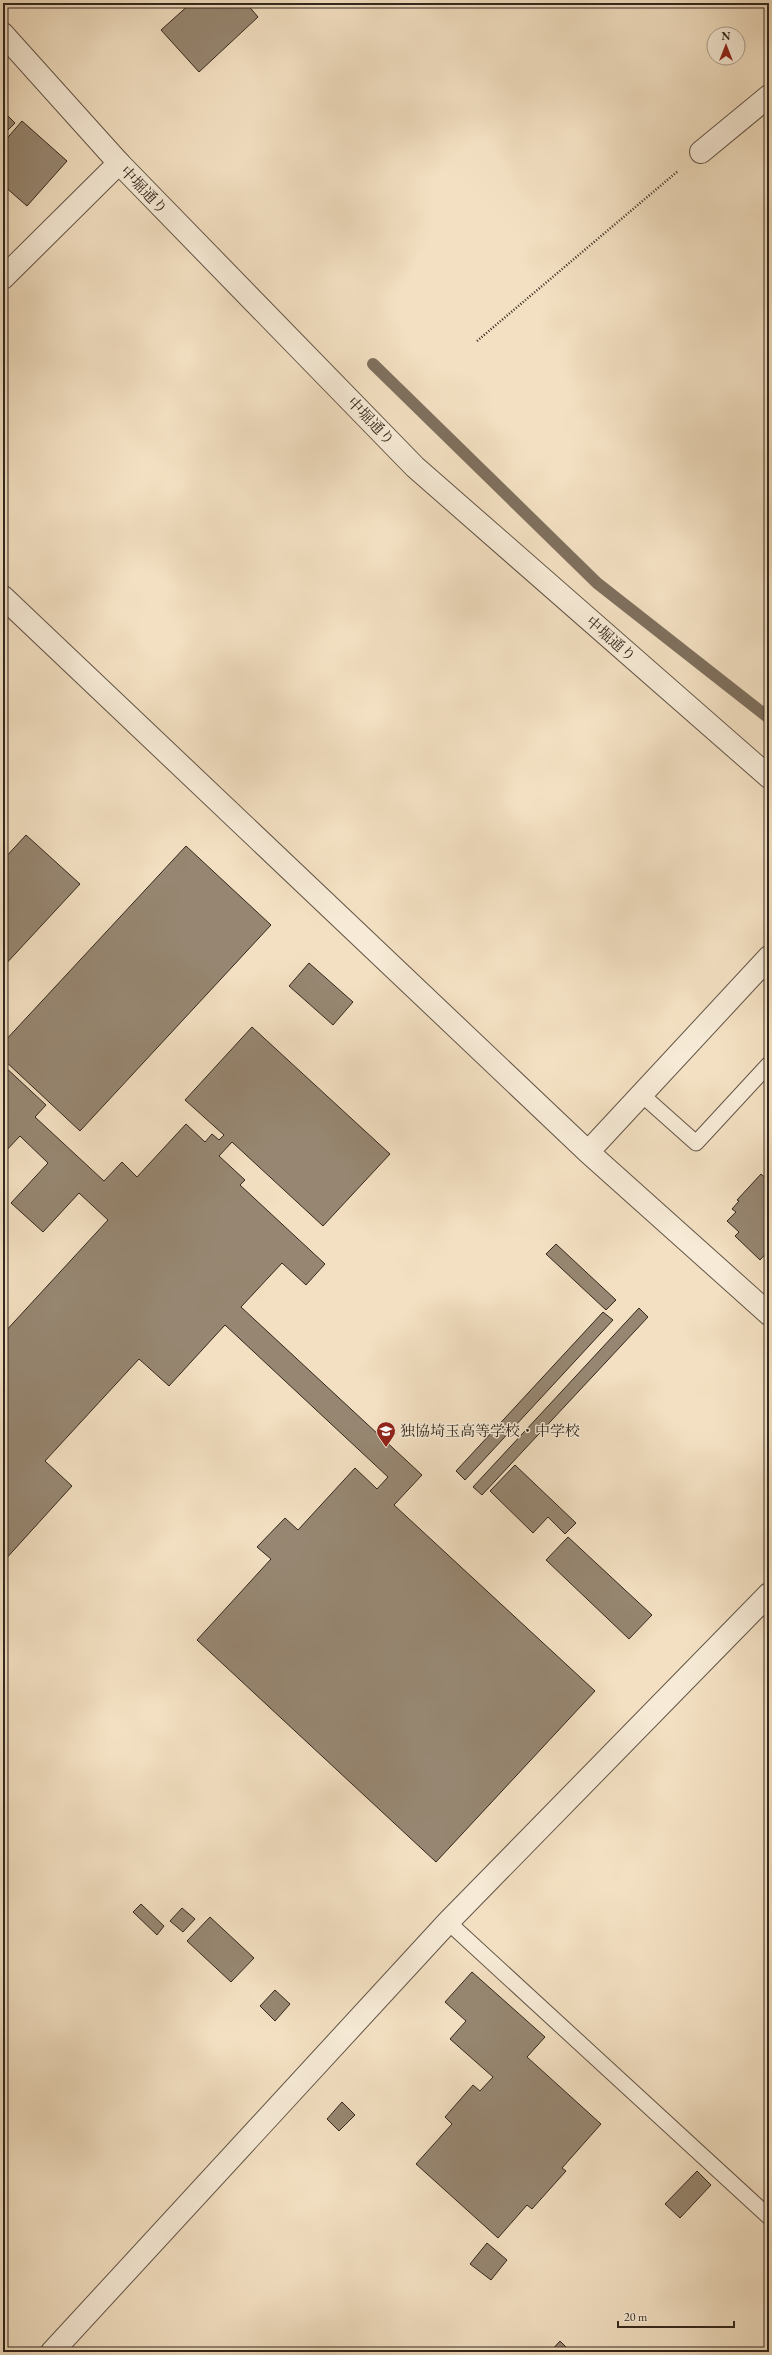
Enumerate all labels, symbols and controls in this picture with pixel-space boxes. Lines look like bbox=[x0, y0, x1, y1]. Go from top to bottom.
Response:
north arrow bbox=[706, 26, 746, 66]
text: N bbox=[722, 29, 731, 43]
street label: 中堀通り bbox=[117, 161, 172, 218]
street label: 中堀通り bbox=[344, 392, 399, 449]
street label: 中堀通り bbox=[582, 612, 640, 665]
school or university icon: 独協埼玉高等学校・中学校 bbox=[375, 1420, 397, 1448]
place label: 独協埼玉高等学校・中学校 bbox=[400, 1421, 580, 1440]
scale bar bbox=[618, 2303, 734, 2329]
text: 20 m bbox=[624, 2309, 648, 2325]

